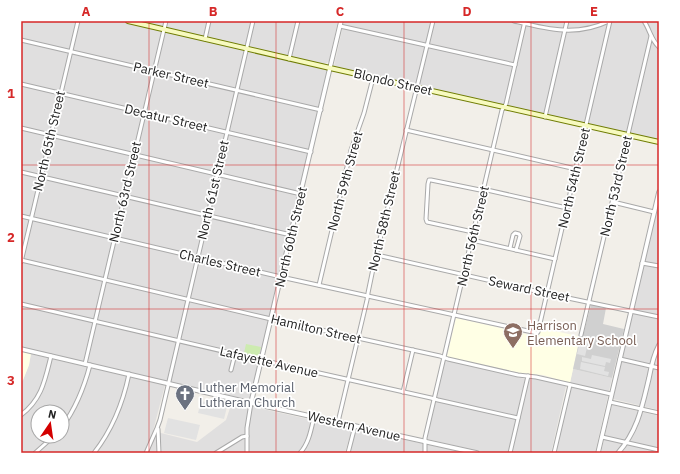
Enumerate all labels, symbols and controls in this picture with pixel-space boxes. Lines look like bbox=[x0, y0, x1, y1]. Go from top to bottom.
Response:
text: A bbox=[82, 3, 91, 20]
text: B bbox=[209, 3, 218, 20]
text: C bbox=[336, 3, 345, 20]
text: D bbox=[462, 3, 472, 20]
text: E bbox=[590, 3, 598, 20]
street label: Parker Street bbox=[132, 58, 210, 92]
street label: Blondo Street bbox=[352, 65, 434, 99]
text: 1 bbox=[7, 85, 15, 102]
street label: North 65th Street bbox=[29, 89, 69, 193]
street label: Decatur Street bbox=[123, 100, 209, 136]
street label: North 54th Street bbox=[554, 126, 594, 230]
street label: North 59th Street bbox=[324, 129, 366, 233]
street label: North 53rd Street bbox=[596, 134, 636, 238]
street label: North 61st Street bbox=[193, 139, 233, 241]
street label: North 63rd Street bbox=[105, 140, 145, 244]
street label: North 58th Street bbox=[364, 169, 404, 273]
street label: North 56th Street bbox=[453, 184, 493, 288]
street label: North 60th Street bbox=[271, 185, 311, 289]
text: 2 bbox=[7, 229, 15, 246]
street label: Charles Street bbox=[178, 245, 262, 281]
street label: Seward Street bbox=[487, 272, 571, 306]
street label: Hamilton Street bbox=[269, 310, 363, 348]
place label: Harrison Elementary School bbox=[527, 317, 637, 349]
school or university icon: Harrison Elementary School bbox=[502, 321, 524, 349]
street label: Lafayette Avenue bbox=[218, 342, 320, 382]
text: 3 bbox=[7, 372, 15, 389]
place label: Luther Memorial Lutheran Church bbox=[199, 379, 295, 411]
church icon: Luther Memorial Lutheran Church bbox=[174, 383, 196, 411]
north arrow bbox=[30, 404, 70, 444]
text: N bbox=[47, 407, 58, 422]
street label: Western Avenue bbox=[306, 407, 402, 445]

